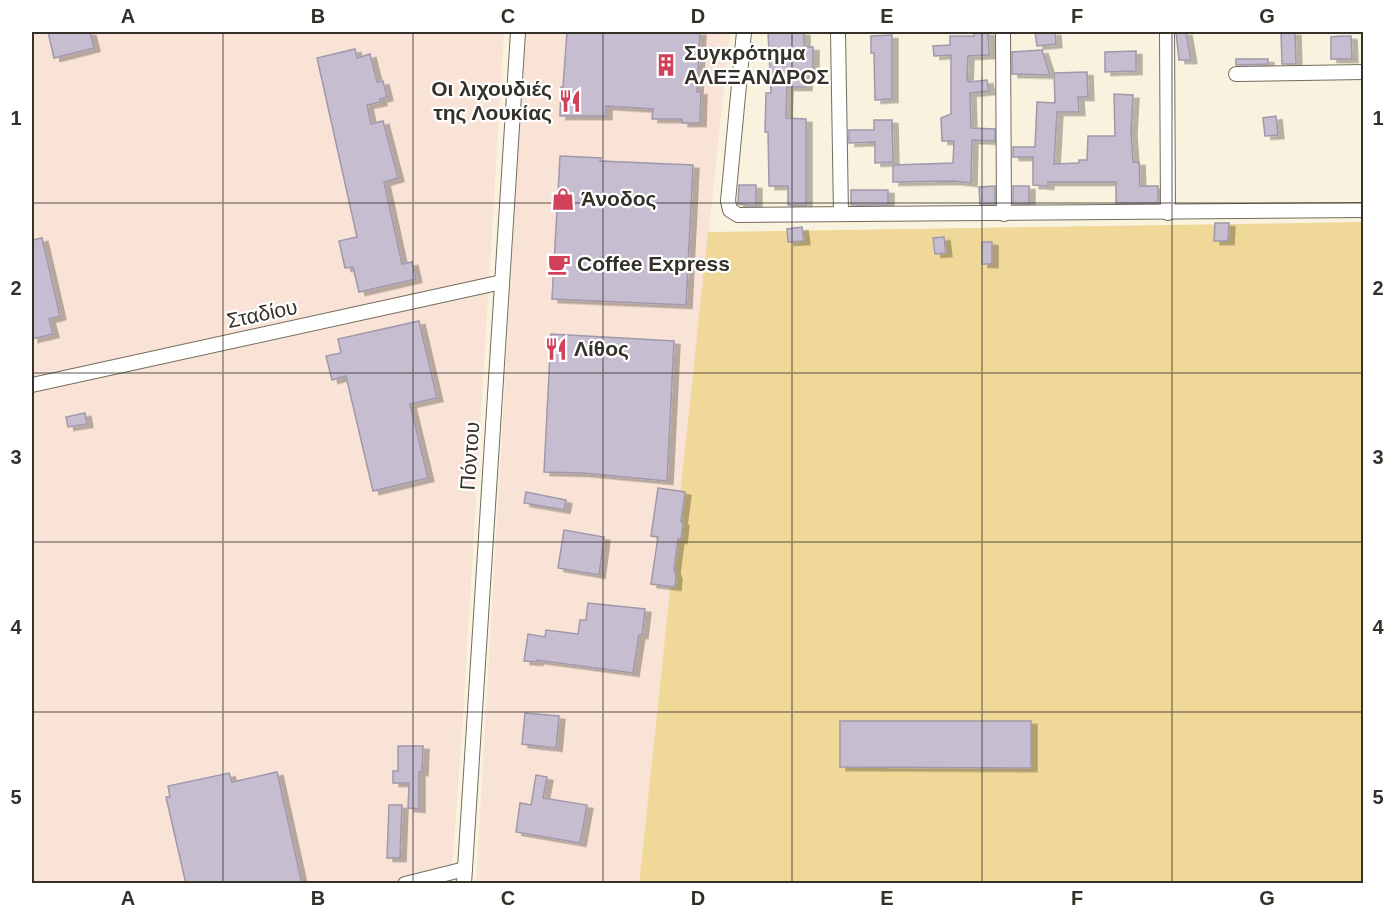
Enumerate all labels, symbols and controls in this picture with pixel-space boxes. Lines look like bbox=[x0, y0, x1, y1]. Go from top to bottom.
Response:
text: A bbox=[121, 5, 135, 27]
text: B bbox=[311, 5, 325, 27]
text: C bbox=[501, 5, 515, 27]
text: D bbox=[691, 5, 705, 27]
text: E bbox=[880, 5, 894, 27]
text: F bbox=[1071, 5, 1083, 27]
text: G bbox=[1259, 5, 1275, 27]
place label: Συγκρότημα ΑΛΕΞΑΝΔΡΟΣ bbox=[684, 41, 829, 88]
building icon: Συγκρότημα ΑΛΕΞΑΝΔΡΟΣ bbox=[653, 52, 679, 78]
place label: Οι λιχουδιές της Λουκίας bbox=[431, 77, 552, 125]
restaurant icon: Οι λιχουδιές της Λουκίας bbox=[557, 88, 583, 114]
text: 1 bbox=[10, 107, 22, 129]
text: 1 bbox=[1372, 107, 1384, 129]
shop icon: Άνοδος bbox=[550, 186, 576, 212]
place label: Άνοδος bbox=[581, 187, 656, 211]
cafe icon: Coffee Express bbox=[546, 251, 572, 277]
place label: Coffee Express bbox=[577, 252, 730, 275]
text: 2 bbox=[10, 277, 22, 299]
text: 2 bbox=[1372, 277, 1384, 299]
street label: Σταδίου bbox=[224, 295, 299, 332]
restaurant icon: Λίθος bbox=[543, 336, 569, 362]
place label: Λίθος bbox=[574, 337, 629, 361]
street label: Πόντου bbox=[456, 421, 483, 491]
text: 3 bbox=[10, 446, 22, 468]
text: 3 bbox=[1372, 446, 1384, 468]
text: 4 bbox=[10, 616, 22, 638]
text: 4 bbox=[1372, 616, 1384, 638]
text: 5 bbox=[10, 786, 22, 808]
text: 5 bbox=[1372, 786, 1384, 808]
text: A bbox=[121, 887, 135, 909]
text: B bbox=[311, 887, 325, 909]
text: C bbox=[501, 887, 515, 909]
text: D bbox=[691, 887, 705, 909]
text: E bbox=[880, 887, 894, 909]
text: F bbox=[1071, 887, 1083, 909]
text: G bbox=[1259, 887, 1275, 909]

